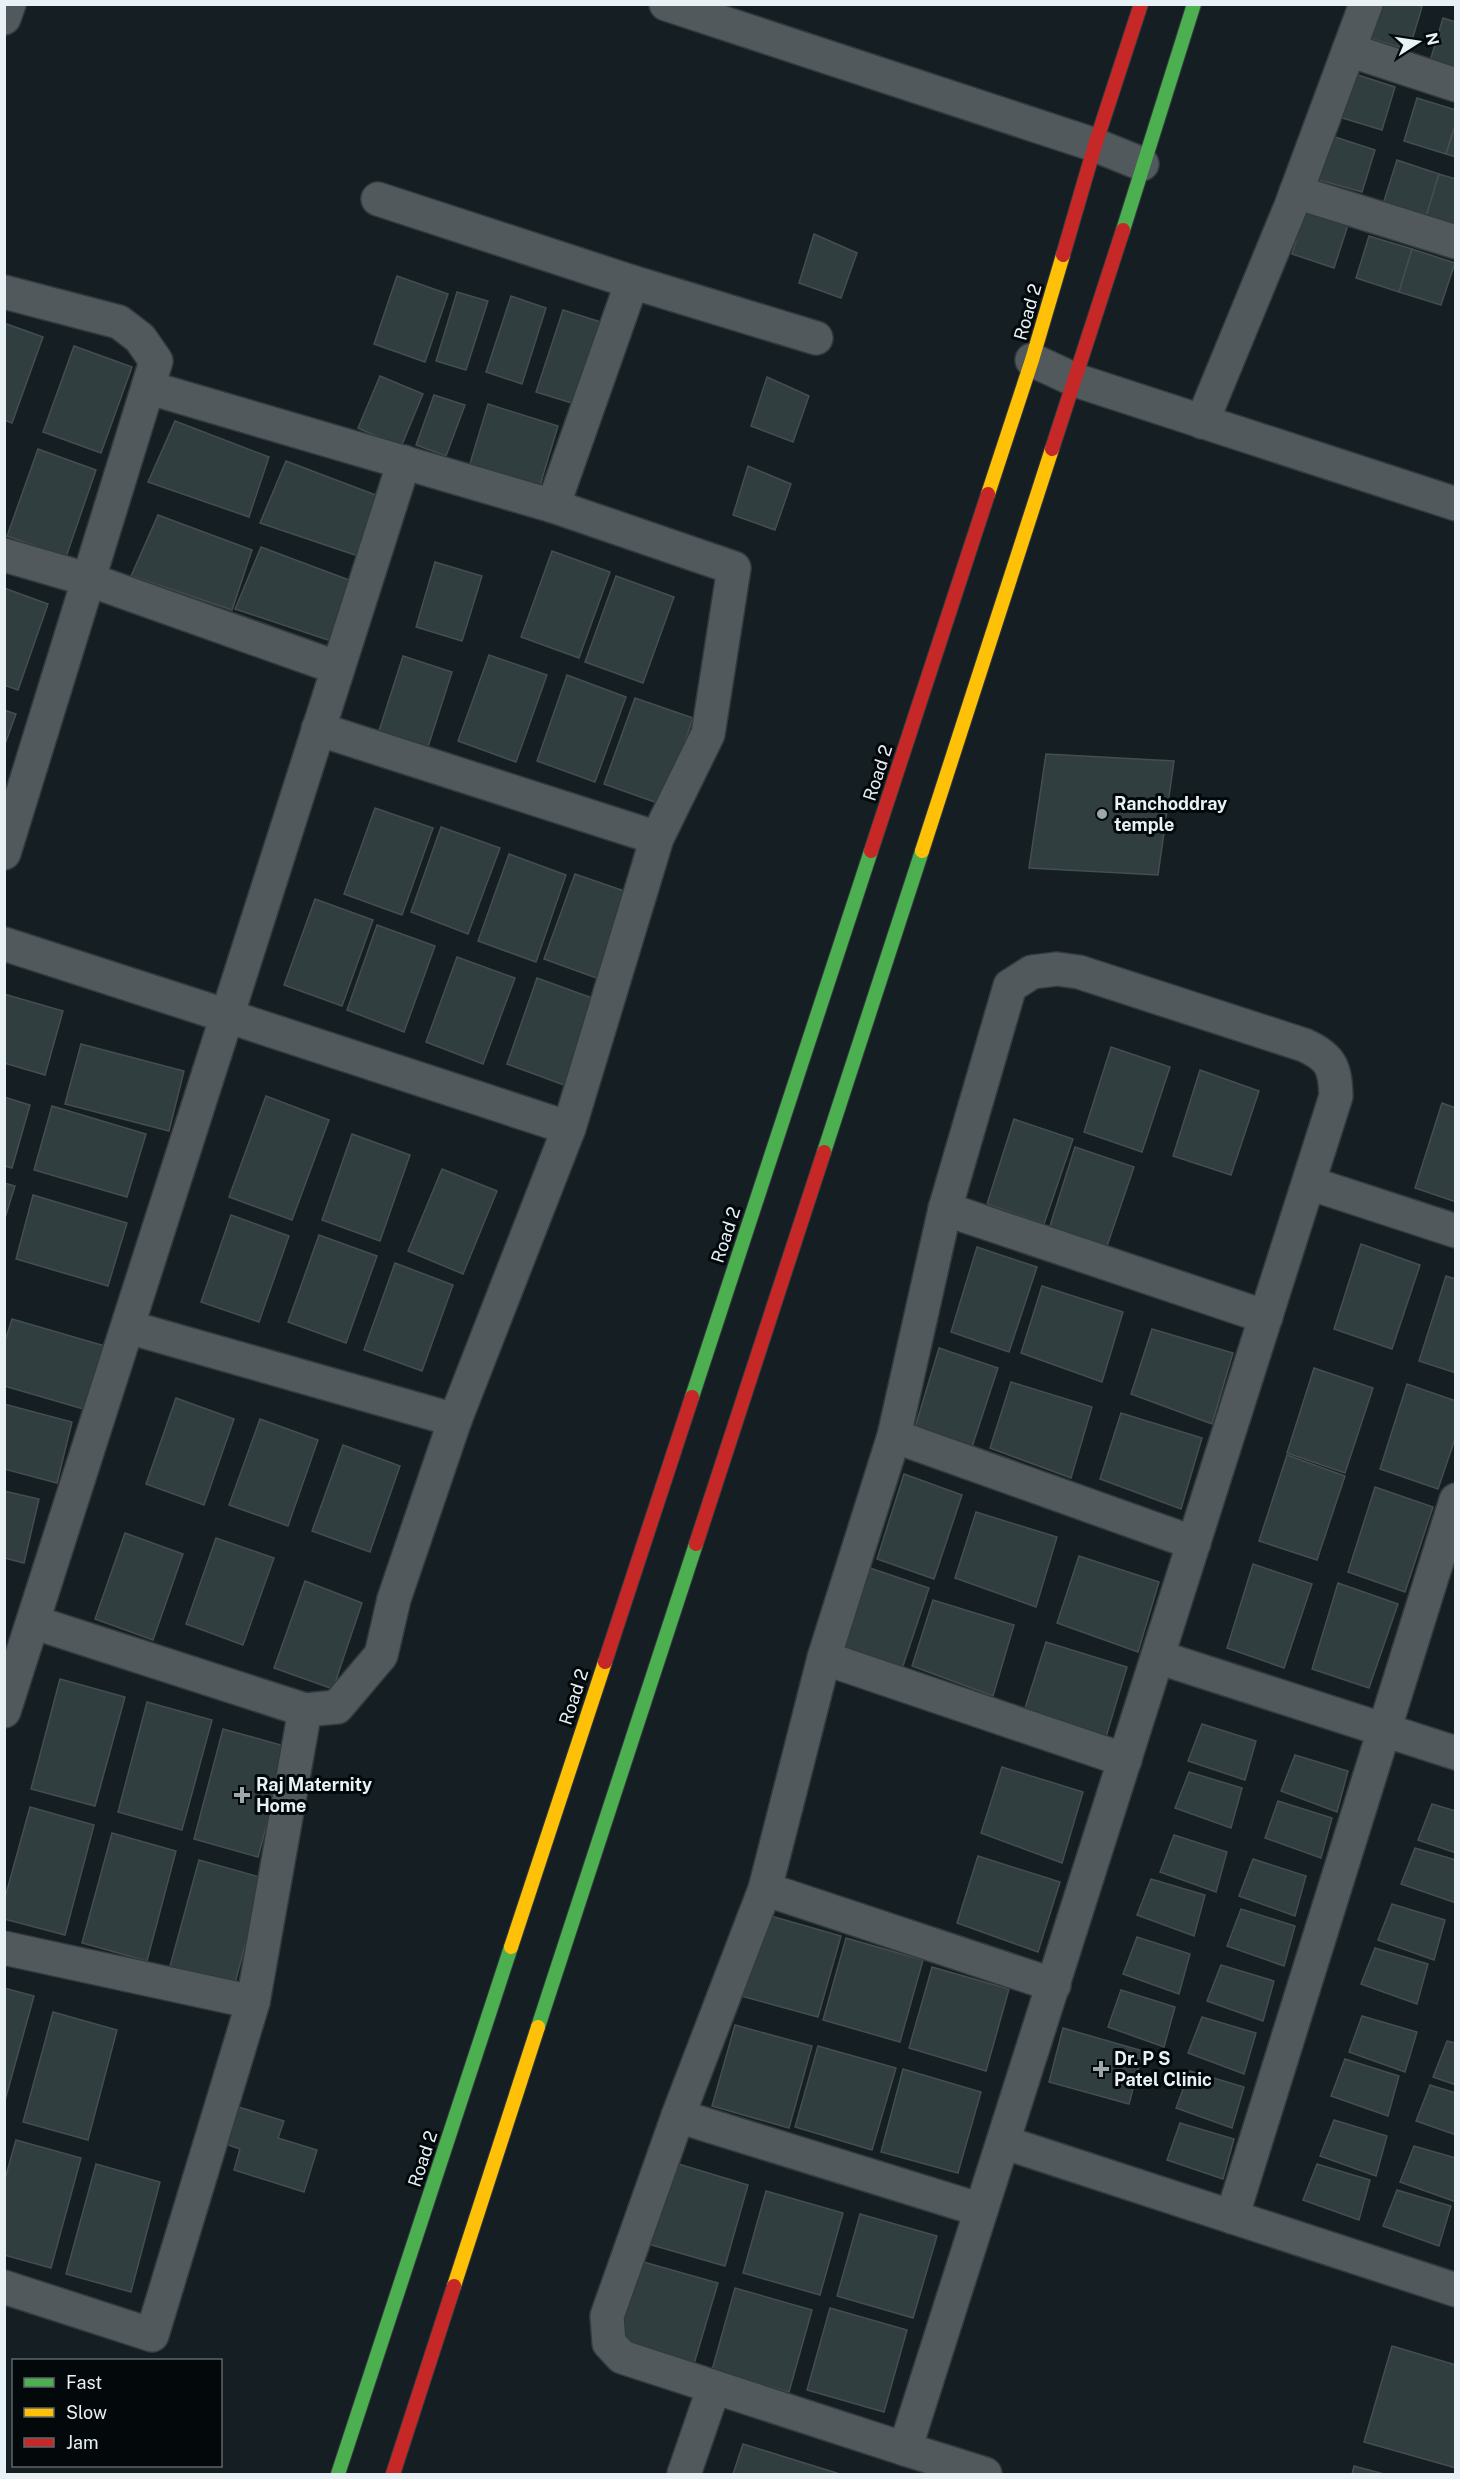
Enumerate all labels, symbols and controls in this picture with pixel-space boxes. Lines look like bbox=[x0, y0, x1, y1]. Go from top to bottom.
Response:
north arrow bbox=[1388, 12, 1448, 72]
text: N bbox=[1422, 31, 1443, 47]
street label: Road 2 bbox=[1009, 281, 1046, 343]
street label: Road 2 bbox=[859, 742, 896, 804]
place label: Ranchoddray temple bbox=[1114, 793, 1227, 835]
marker: Ranchoddray temple bbox=[1095, 807, 1109, 821]
street label: Road 2 bbox=[707, 1204, 744, 1266]
street label: Road 2 bbox=[555, 1666, 592, 1728]
place label: Raj Maternity Home bbox=[256, 1774, 372, 1816]
marker: Raj Maternity Home bbox=[233, 1786, 251, 1804]
place label: Dr. P S Patel Clinic bbox=[1114, 2048, 1212, 2090]
marker: Dr. P S Patel Clinic bbox=[1092, 2060, 1110, 2078]
street label: Road 2 bbox=[404, 2128, 441, 2190]
legend bbox=[12, 2359, 222, 2467]
text: Fast bbox=[66, 2372, 102, 2393]
text: Slow bbox=[66, 2402, 107, 2423]
text: Jam bbox=[66, 2432, 99, 2453]

